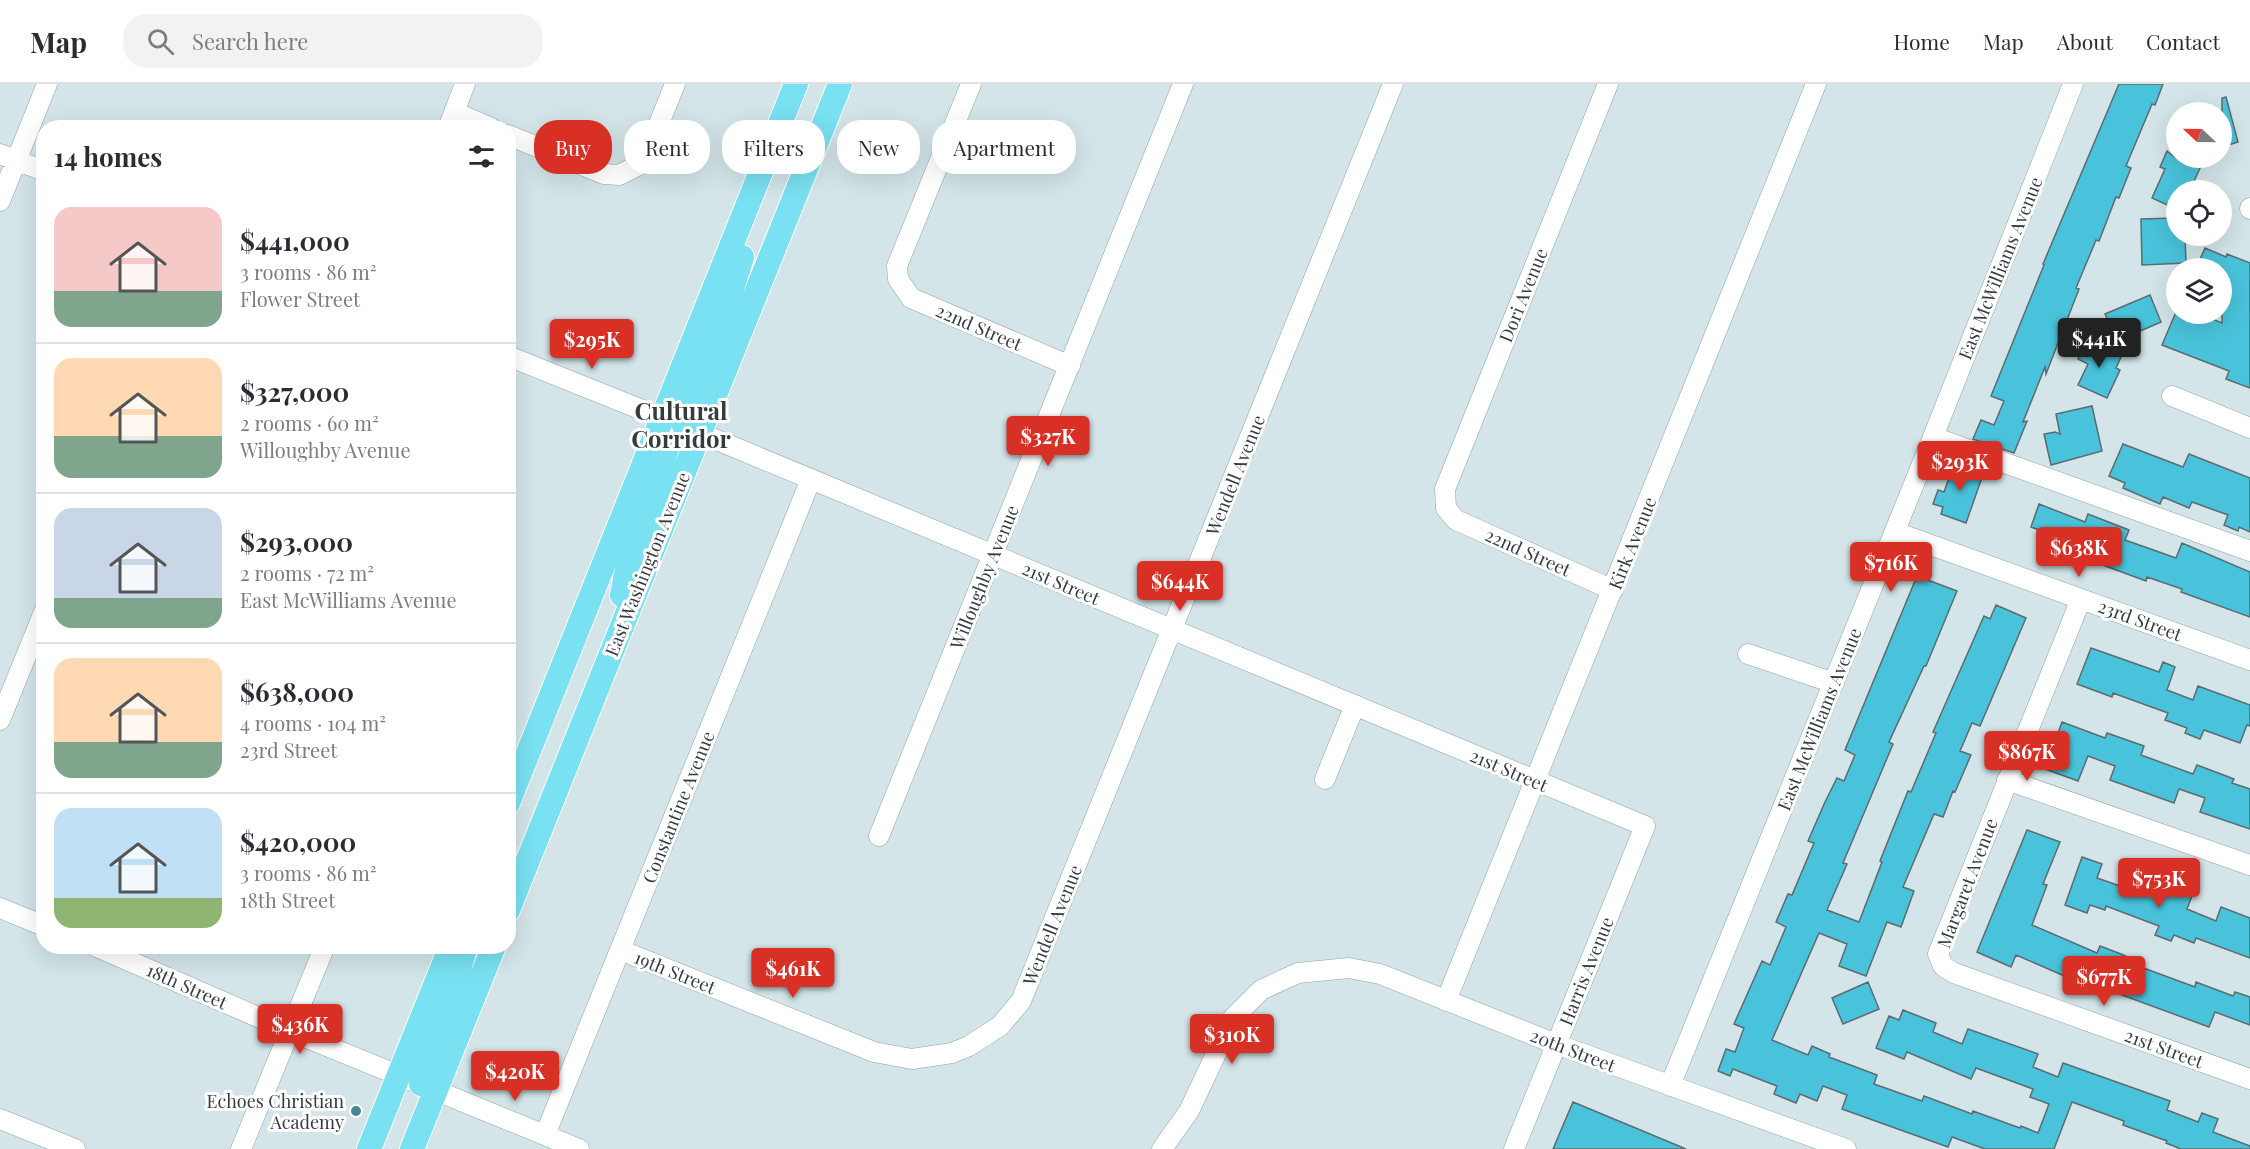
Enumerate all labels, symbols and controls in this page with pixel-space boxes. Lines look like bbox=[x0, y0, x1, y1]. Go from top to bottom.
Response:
search box bbox=[123, 14, 543, 68]
text: Map bbox=[30, 23, 87, 60]
icon: search bbox=[144, 25, 177, 58]
text: Search here bbox=[192, 26, 308, 56]
text: Home bbox=[1894, 27, 1950, 55]
text: Map bbox=[1983, 27, 2024, 55]
text: About bbox=[2057, 27, 2113, 55]
text: Contact bbox=[2146, 27, 2220, 55]
north arrow bbox=[2166, 102, 2232, 168]
map controls bbox=[2166, 102, 2232, 324]
chip: Buy bbox=[534, 120, 612, 174]
chip: Rent bbox=[624, 120, 710, 174]
chip: Filters bbox=[722, 120, 825, 174]
chip: New bbox=[837, 120, 920, 174]
chip: Apartment bbox=[932, 120, 1076, 174]
text: 14 homes bbox=[54, 139, 162, 174]
icon: filters bbox=[465, 140, 498, 173]
street label: East McWilliams Avenue bbox=[1952, 173, 2048, 363]
button: locate bbox=[2166, 180, 2232, 246]
text: $441,000 bbox=[240, 223, 350, 258]
icon: home bbox=[102, 231, 174, 303]
street label: Dori Avenue bbox=[1493, 244, 1553, 346]
text: 3 rooms · 86 m² bbox=[240, 258, 377, 285]
button: layers bbox=[2166, 258, 2232, 324]
text: Flower Street bbox=[240, 285, 360, 312]
street label: 22nd Street bbox=[932, 298, 1026, 356]
pin: $441K bbox=[2057, 318, 2141, 369]
pin: $295K bbox=[550, 319, 634, 370]
text: $441K bbox=[2072, 324, 2126, 351]
text: $295K bbox=[564, 325, 620, 352]
text: $327,000 bbox=[240, 374, 349, 409]
icon: home bbox=[102, 382, 174, 454]
district label: Cultural Corridor bbox=[631, 394, 732, 454]
text: 2 rooms · 60 m² bbox=[240, 409, 379, 436]
street label: Wendell Avenue bbox=[1200, 411, 1270, 540]
pin: $327K bbox=[1006, 416, 1090, 467]
text: $327K bbox=[1021, 422, 1076, 449]
text: Willoughby Avenue bbox=[240, 436, 411, 463]
pin: $293K bbox=[1918, 441, 2002, 492]
text: $293K bbox=[1931, 447, 1989, 474]
street label: East Washington Avenue bbox=[599, 468, 695, 660]
street label: Kirk Avenue bbox=[1603, 493, 1661, 593]
street label: Willoughby Avenue bbox=[944, 501, 1024, 654]
street label: 22nd Street bbox=[1481, 522, 1575, 582]
text: $293,000 bbox=[240, 524, 353, 559]
pin: $638K bbox=[2037, 527, 2121, 578]
icon: home bbox=[102, 532, 174, 604]
text: $638K bbox=[2050, 533, 2108, 560]
pin: $716K bbox=[1849, 542, 1933, 593]
text: $716K bbox=[1864, 548, 1918, 575]
street label: 21st Street bbox=[1018, 556, 1104, 610]
text: 2 rooms · 72 m² bbox=[240, 559, 374, 586]
pin: $644K bbox=[1138, 561, 1222, 612]
text: $644K bbox=[1151, 567, 1209, 594]
text: East McWilliams Avenue bbox=[240, 586, 457, 613]
street label: 23rd Street bbox=[2095, 594, 2186, 646]
street label: East McWilliams Avenue bbox=[1771, 624, 1867, 814]
text: $638,000 bbox=[240, 674, 354, 709]
icon: home bbox=[102, 682, 174, 754]
text: 4 rooms · 104 m² bbox=[240, 709, 386, 736]
street label: Constantine Avenue bbox=[637, 727, 719, 887]
pin: $867K bbox=[1985, 731, 2069, 782]
text: 23rd Street bbox=[240, 736, 337, 763]
text: $867K bbox=[1998, 737, 2056, 764]
street label: 21st Street bbox=[1466, 743, 1552, 797]
street label: Margaret Avenue bbox=[1931, 815, 2003, 951]
text: $420,000 bbox=[240, 824, 356, 859]
icon: home bbox=[102, 832, 174, 904]
pin: $753K bbox=[2117, 858, 2201, 909]
text: 3 rooms · 86 m² bbox=[240, 859, 377, 886]
street label: Wendell Avenue bbox=[1017, 861, 1087, 990]
text: $753K bbox=[2132, 864, 2186, 891]
text: 18th Street bbox=[240, 886, 335, 913]
street label: Harris Avenue bbox=[1553, 913, 1619, 1029]
street label: 19th Street bbox=[631, 945, 720, 999]
pin: $461K bbox=[751, 948, 835, 999]
text: $461K bbox=[765, 954, 821, 981]
pin: $677K bbox=[2062, 956, 2146, 1007]
street label: 18th Street bbox=[143, 958, 232, 1015]
text: $677K bbox=[2076, 962, 2132, 989]
pin: $436K bbox=[258, 1004, 342, 1055]
text: $436K bbox=[272, 1010, 328, 1037]
pin: $310K bbox=[1190, 1014, 1274, 1065]
text: $310K bbox=[1204, 1020, 1260, 1047]
street label: 20th Street bbox=[1527, 1023, 1620, 1077]
street label: 21st Street bbox=[2121, 1023, 2207, 1074]
pin: $420K bbox=[473, 1051, 557, 1102]
text: $420K bbox=[485, 1057, 545, 1084]
place label: Echoes Christian Academy bbox=[207, 1089, 344, 1134]
marker: Echoes Christian Academy bbox=[349, 1104, 363, 1118]

